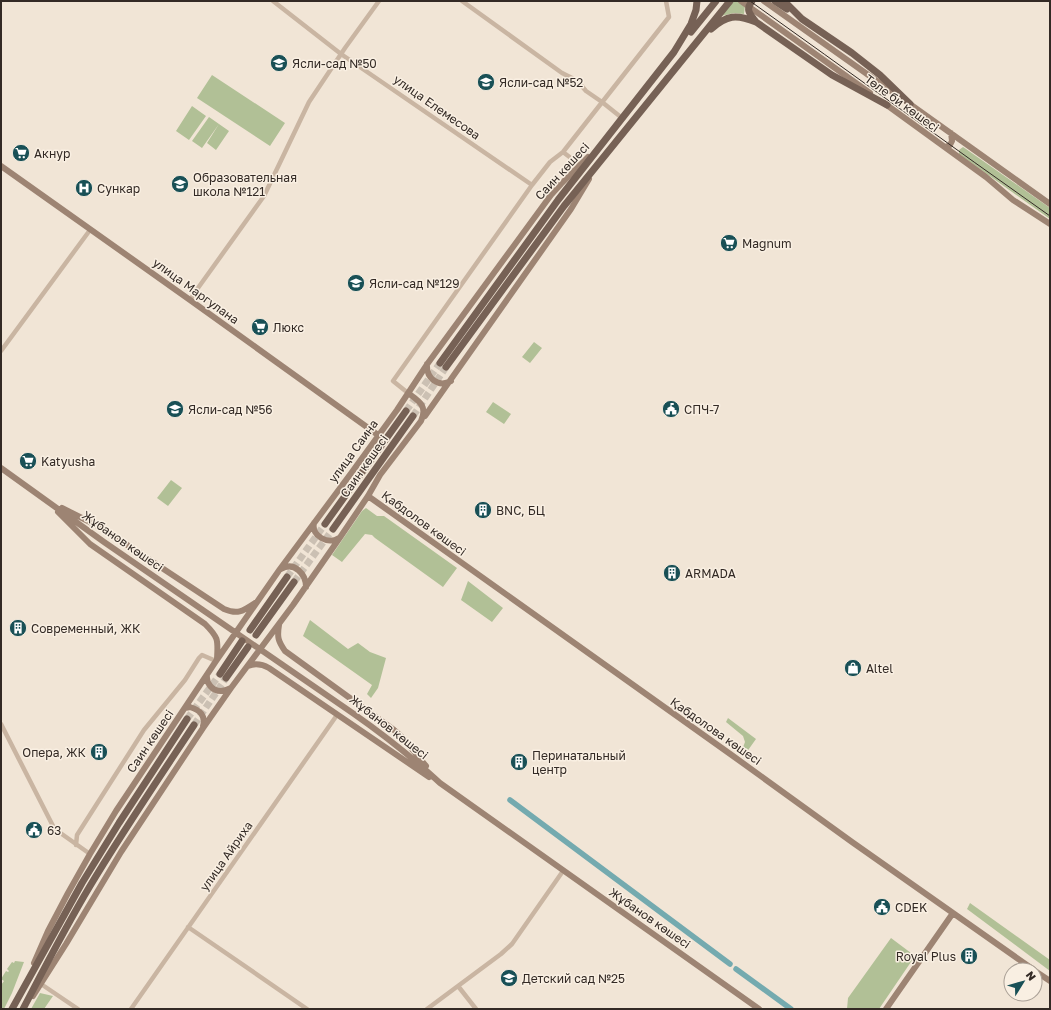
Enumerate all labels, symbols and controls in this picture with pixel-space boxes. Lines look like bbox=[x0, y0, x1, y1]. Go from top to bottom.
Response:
school or university icon: Ясли-сад №50 bbox=[269, 53, 289, 73]
place label: Ясли-сад №50 bbox=[292, 56, 377, 71]
street label: улица Елемесова bbox=[391, 71, 483, 143]
street label: Төле би көшесі bbox=[862, 71, 942, 135]
school or university icon: Ясли-сад №52 bbox=[476, 72, 496, 92]
place label: Ясли-сад №52 bbox=[499, 75, 583, 90]
street label: Саин көшесі bbox=[532, 139, 592, 203]
supermarket icon: Акнур bbox=[11, 143, 31, 163]
place label: Акнур bbox=[34, 146, 70, 161]
place label: Образовательная школа №121 bbox=[193, 170, 297, 199]
school or university icon: Образовательная школа №121 bbox=[170, 174, 190, 194]
hospital icon: Сункар bbox=[74, 178, 94, 198]
place label: Сункар bbox=[97, 181, 140, 196]
supermarket icon: Magnum bbox=[719, 233, 739, 253]
place label: Magnum bbox=[742, 236, 792, 251]
street label: улица Маргулана bbox=[150, 255, 242, 327]
school or university icon: Ясли-сад №129 bbox=[346, 273, 366, 293]
place label: Ясли-сад №129 bbox=[369, 276, 459, 291]
supermarket icon: Люкс bbox=[250, 317, 270, 337]
place label: Люкс bbox=[273, 320, 305, 335]
school or university icon: Ясли-сад №56 bbox=[165, 399, 185, 419]
public building icon: СПЧ-7 bbox=[661, 399, 681, 419]
place label: Ясли-сад №56 bbox=[188, 402, 273, 417]
place label: СПЧ-7 bbox=[684, 402, 719, 417]
street label: улица Саина bbox=[325, 416, 381, 486]
street label: Саин көшесі bbox=[337, 432, 391, 500]
supermarket icon: Katyusha bbox=[18, 451, 38, 471]
place label: Katyusha bbox=[41, 454, 95, 469]
street label: Қабдолов көшесі bbox=[379, 487, 469, 559]
building icon: BNC, БЦ bbox=[473, 500, 493, 520]
place label: BNC, БЦ bbox=[496, 503, 545, 518]
street label: Жұбанов көшесі bbox=[79, 507, 167, 575]
building icon: ARMADA bbox=[662, 563, 682, 583]
place label: ARMADA bbox=[685, 566, 736, 581]
building icon: Современный, ЖК bbox=[8, 618, 28, 638]
place label: Современный, ЖК bbox=[31, 621, 141, 636]
shop icon: Altel bbox=[843, 658, 863, 678]
place label: Altel bbox=[866, 661, 893, 676]
street label: Жұбанов көшесі bbox=[347, 692, 431, 762]
street label: Қабдолова көшесі bbox=[668, 694, 764, 768]
street label: Саин көшесі bbox=[123, 707, 177, 775]
building icon: Опера, ЖК bbox=[89, 742, 109, 762]
place label: Опера, ЖК bbox=[22, 745, 87, 760]
place label: Перинатальный центр bbox=[532, 748, 626, 777]
building icon: Перинатальный центр bbox=[509, 752, 529, 772]
street label: улица Айриха bbox=[196, 818, 256, 894]
public building icon: 63 bbox=[24, 820, 44, 840]
place label: 63 bbox=[47, 823, 61, 838]
street label: Жұбанов көшесі bbox=[606, 884, 694, 952]
public building icon: CDEK bbox=[872, 897, 892, 917]
place label: CDEK bbox=[895, 900, 927, 915]
building icon: Royal Plus bbox=[959, 946, 979, 966]
place label: Royal Plus bbox=[896, 949, 956, 964]
north arrow bbox=[1003, 962, 1043, 1002]
school or university icon: Детский сад №25 bbox=[499, 968, 519, 988]
text: N bbox=[1024, 968, 1039, 983]
place label: Детский сад №25 bbox=[522, 971, 625, 986]

